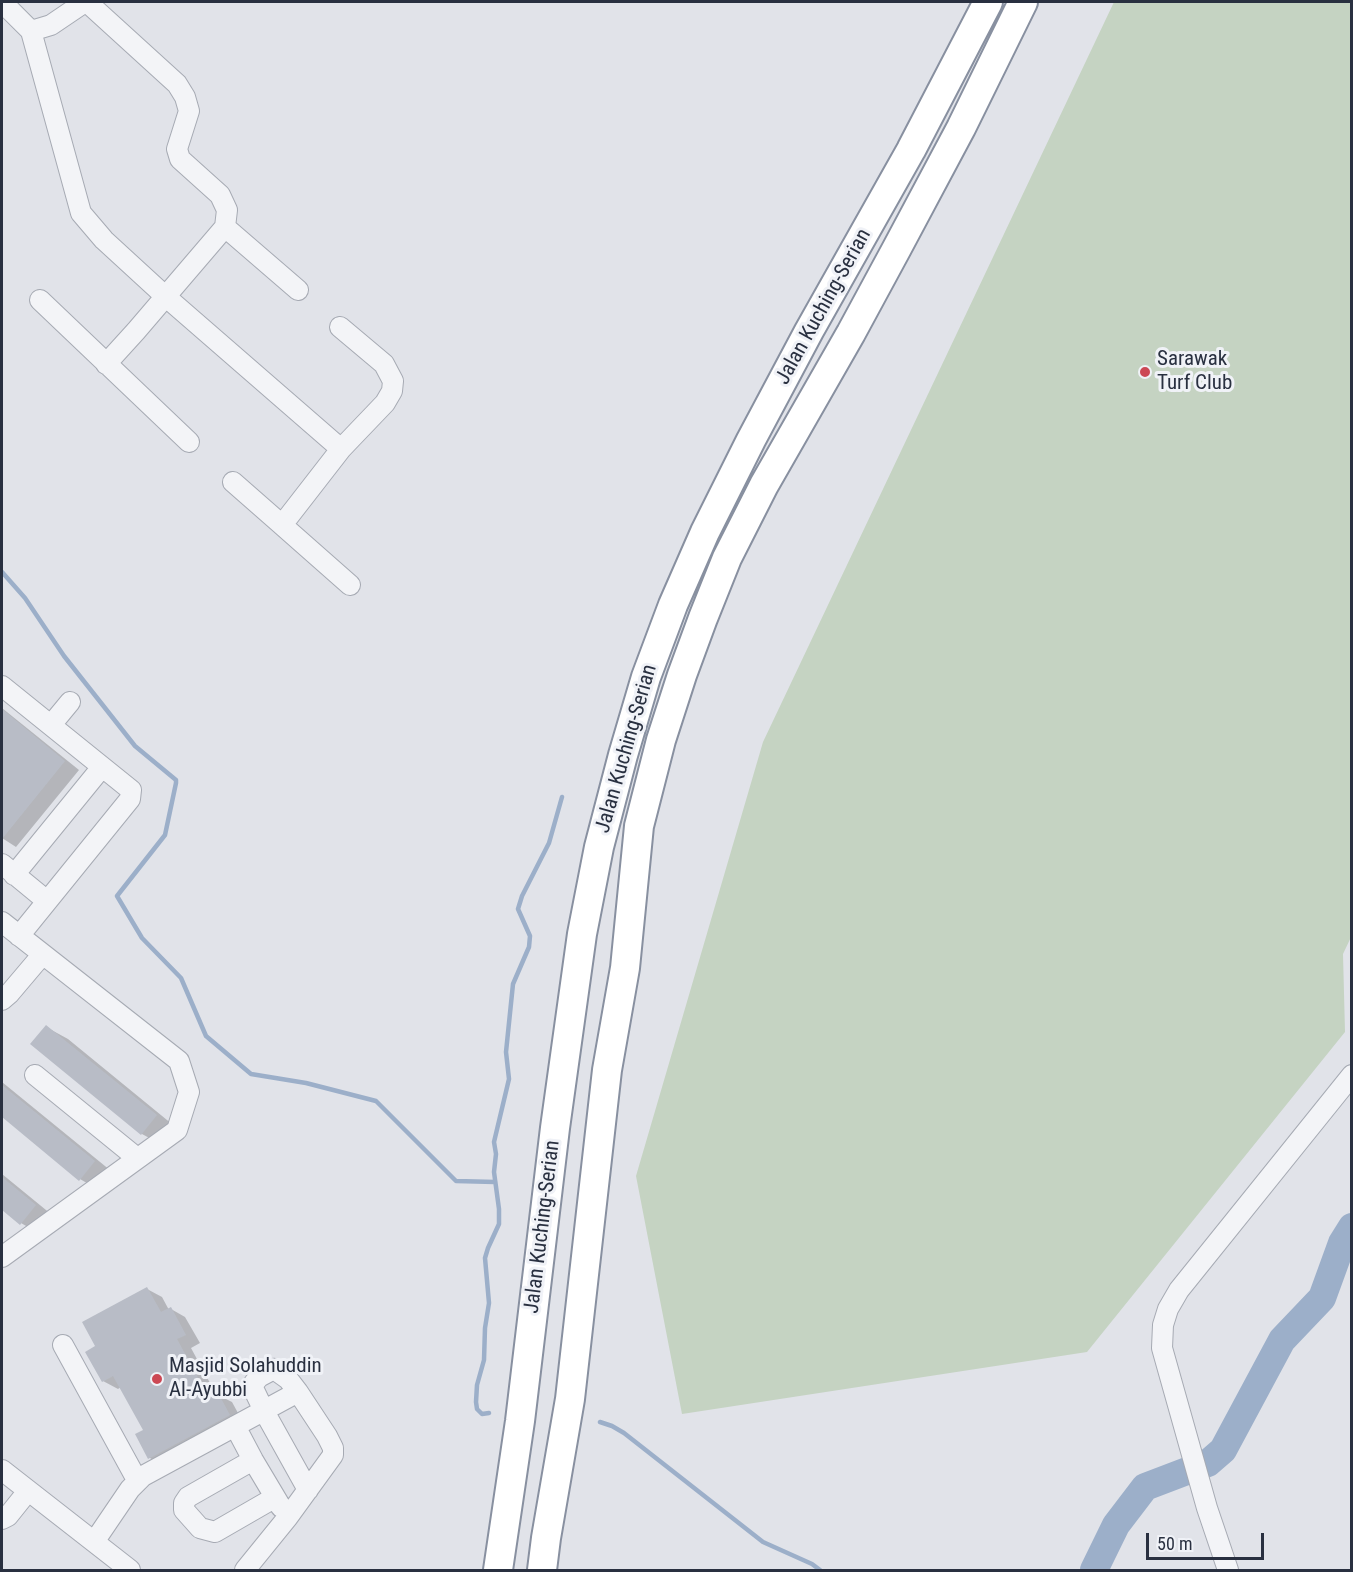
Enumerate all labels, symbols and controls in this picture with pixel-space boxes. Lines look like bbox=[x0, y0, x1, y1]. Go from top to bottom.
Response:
street label: Jalan Kuching-Serian bbox=[771, 225, 877, 389]
place label: Sarawak Turf Club bbox=[1157, 347, 1232, 397]
marker: Sarawak Turf Club bbox=[1138, 365, 1152, 379]
street label: Jalan Kuching-Serian bbox=[591, 662, 663, 836]
street label: Jalan Kuching-Serian bbox=[520, 1139, 566, 1315]
place label: Masjid Solahuddin Al-Ayubbi bbox=[169, 1354, 322, 1404]
marker: Masjid Solahuddin Al-Ayubbi bbox=[150, 1372, 164, 1386]
scale bar bbox=[1149, 1521, 1268, 1559]
text: 50 m bbox=[1157, 1533, 1192, 1554]

